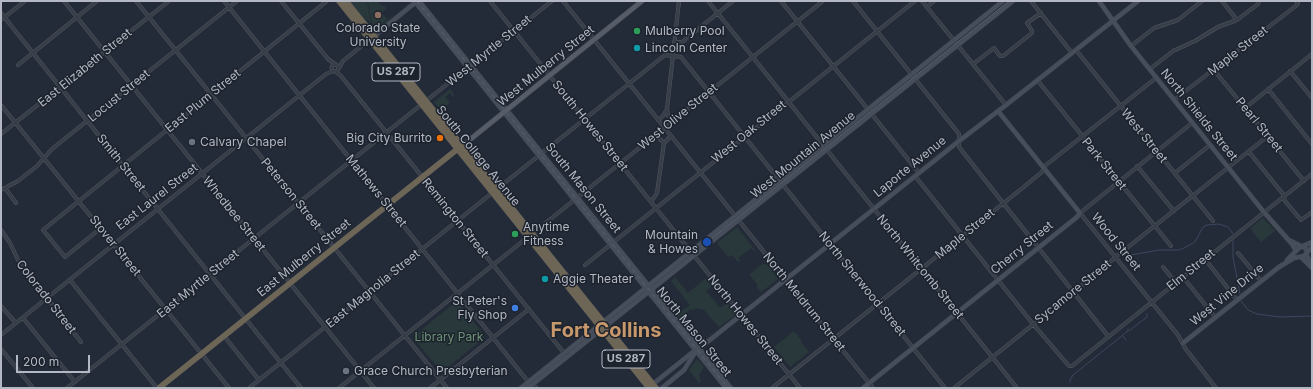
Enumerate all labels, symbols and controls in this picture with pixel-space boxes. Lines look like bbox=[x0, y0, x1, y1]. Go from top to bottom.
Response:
marker: Colorado State University bbox=[373, 10, 383, 20]
street label: West Myrtle Street bbox=[444, 12, 534, 90]
place label: Colorado State University bbox=[336, 21, 420, 49]
street label: West Mulberry Street bbox=[495, 23, 597, 109]
street label: Maple Street bbox=[1205, 23, 1271, 79]
place label: Mulberry Pool bbox=[645, 24, 725, 38]
street label: East Elizabeth Street bbox=[35, 26, 135, 110]
marker: Mulberry Pool bbox=[632, 26, 642, 36]
place label: Lincoln Center bbox=[645, 41, 727, 55]
marker: Lincoln Center bbox=[632, 43, 642, 53]
road number: US 287 bbox=[372, 63, 420, 81]
street label: East Plum Street bbox=[162, 66, 244, 136]
street label: North Shields Street bbox=[1158, 66, 1240, 164]
street label: Locust Street bbox=[85, 67, 153, 125]
street label: South Howes Street bbox=[549, 78, 631, 174]
street label: West Olive Street bbox=[636, 81, 720, 153]
street label: Pearl Street bbox=[1233, 95, 1285, 155]
street label: West Oak Street bbox=[709, 98, 789, 166]
street label: South College Avenue bbox=[433, 103, 523, 209]
street label: West Street bbox=[1118, 106, 1170, 166]
street label: West Mountain Avenue bbox=[748, 108, 858, 202]
place label: Big City Burrito bbox=[346, 131, 432, 145]
street label: Smith Street bbox=[94, 132, 148, 194]
marker: Big City Burrito bbox=[435, 133, 445, 143]
street label: Laporte Avenue bbox=[871, 133, 949, 201]
place label: Calvary Chapel bbox=[200, 135, 287, 149]
street label: Park Street bbox=[1079, 135, 1129, 193]
marker: Calvary Chapel bbox=[187, 137, 197, 147]
street label: South Mason Street bbox=[542, 140, 624, 236]
street label: Mathews Street bbox=[342, 152, 410, 230]
street label: Peterson Street bbox=[258, 155, 324, 233]
street label: East Laurel Street bbox=[113, 161, 201, 233]
street label: Whedbee Street bbox=[200, 174, 268, 254]
street label: Remington Street bbox=[419, 175, 491, 261]
street label: Maple Street bbox=[932, 206, 998, 262]
street label: Wood Street bbox=[1088, 210, 1144, 274]
street label: North Whitcomb Street bbox=[873, 212, 967, 322]
street label: Stover Street bbox=[86, 213, 144, 279]
street label: East Mulberry Street bbox=[254, 216, 354, 300]
street label: Cherry Street bbox=[988, 218, 1056, 278]
place label: Anytime Fitness bbox=[523, 220, 569, 248]
place label: Mountain & Howes bbox=[645, 228, 698, 256]
marker: Anytime Fitness bbox=[510, 229, 520, 239]
street label: North Sherwood Street bbox=[815, 229, 909, 339]
marker: Mountain & Howes bbox=[701, 236, 713, 248]
street label: Elm Street bbox=[1164, 246, 1218, 294]
street label: East Myrtle Street bbox=[154, 247, 242, 321]
street label: East Magnolia Street bbox=[323, 247, 423, 331]
street label: North Meldrum Street bbox=[760, 250, 848, 354]
street label: Colorado Street bbox=[13, 257, 79, 337]
street label: Sycamore Street bbox=[1032, 257, 1114, 327]
street label: West Vine Drive bbox=[1187, 261, 1267, 329]
place label: Aggie Theater bbox=[553, 272, 633, 286]
street label: North Howes Street bbox=[704, 272, 786, 368]
marker: Aggie Theater bbox=[540, 274, 550, 284]
street label: North Mason Street bbox=[654, 284, 734, 380]
place label: St Peter's Fly Shop bbox=[452, 294, 507, 322]
marker: St Peter's Fly Shop bbox=[510, 303, 520, 313]
district label: Fort Collins bbox=[551, 319, 661, 343]
park label: Library Park bbox=[415, 330, 483, 344]
scale bar bbox=[18, 347, 92, 373]
road number: US 287 bbox=[602, 350, 650, 368]
text: 200 m bbox=[23, 354, 59, 369]
place label: Grace Church Presbyterian bbox=[354, 364, 508, 378]
marker: Grace Church Presbyterian bbox=[341, 366, 351, 376]

